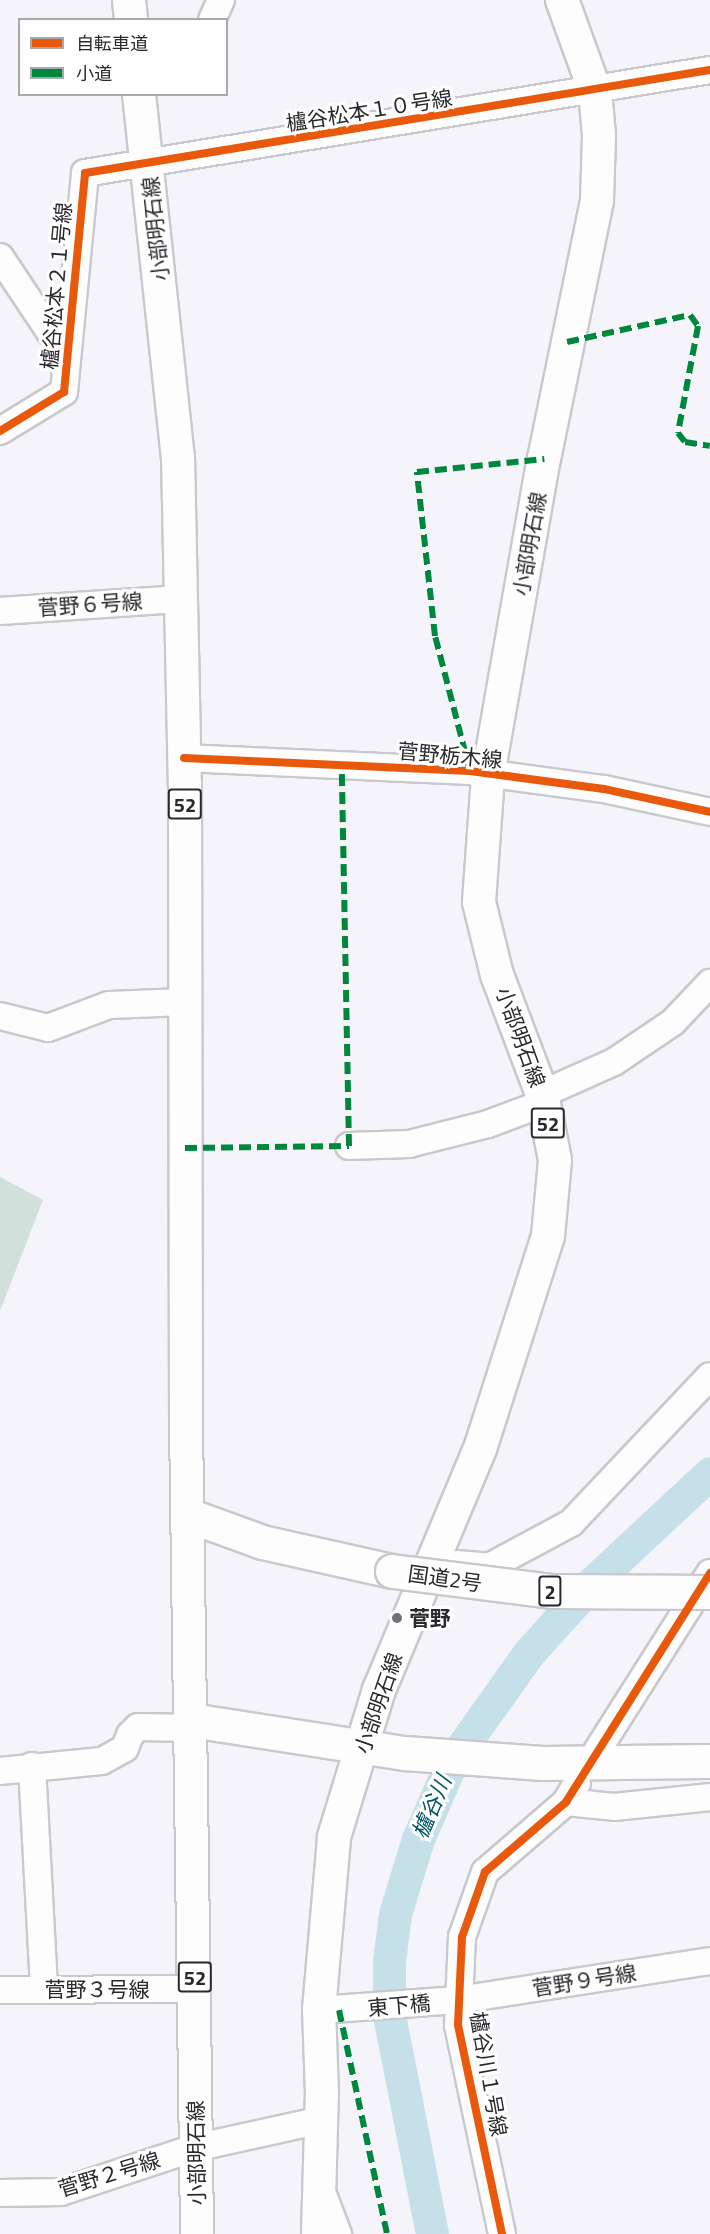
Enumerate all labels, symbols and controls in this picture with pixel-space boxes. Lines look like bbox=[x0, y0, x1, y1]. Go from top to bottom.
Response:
legend bbox=[18, 18, 228, 96]
text: 自転車道 bbox=[76, 30, 148, 57]
text: 小道 bbox=[76, 60, 112, 87]
street label: 櫨谷松本１０号線 bbox=[284, 84, 454, 136]
street label: 小部明石線 bbox=[137, 175, 173, 283]
street label: 櫨谷松本２１号線 bbox=[36, 201, 76, 371]
street label: 小部明石線 bbox=[507, 490, 551, 598]
street label: 菅野６号線 bbox=[37, 588, 143, 620]
street label: 菅野栃木線 bbox=[397, 738, 503, 772]
road number: 52 bbox=[167, 787, 203, 821]
street label: 小部明石線 bbox=[491, 983, 551, 1091]
road number: 52 bbox=[530, 1106, 566, 1140]
street label: 国道2号 bbox=[406, 1560, 484, 1596]
road number: 2 bbox=[538, 1574, 562, 1608]
place label: 菅野 bbox=[409, 1605, 451, 1631]
marker: 菅野 bbox=[390, 1611, 404, 1625]
street label: 小部明石線 bbox=[349, 1649, 407, 1757]
water label: 櫨谷川 bbox=[407, 1771, 457, 1843]
street label: 菅野９号線 bbox=[530, 1959, 638, 2001]
road number: 52 bbox=[177, 1960, 213, 1994]
street label: 菅野３号線 bbox=[45, 1976, 149, 2002]
street label: 東下橋 bbox=[367, 1990, 431, 2020]
street label: 櫨谷川１号線 bbox=[466, 2010, 512, 2138]
street label: 小部明石線 bbox=[182, 2100, 210, 2206]
street label: 菅野２号線 bbox=[55, 2147, 163, 2201]

